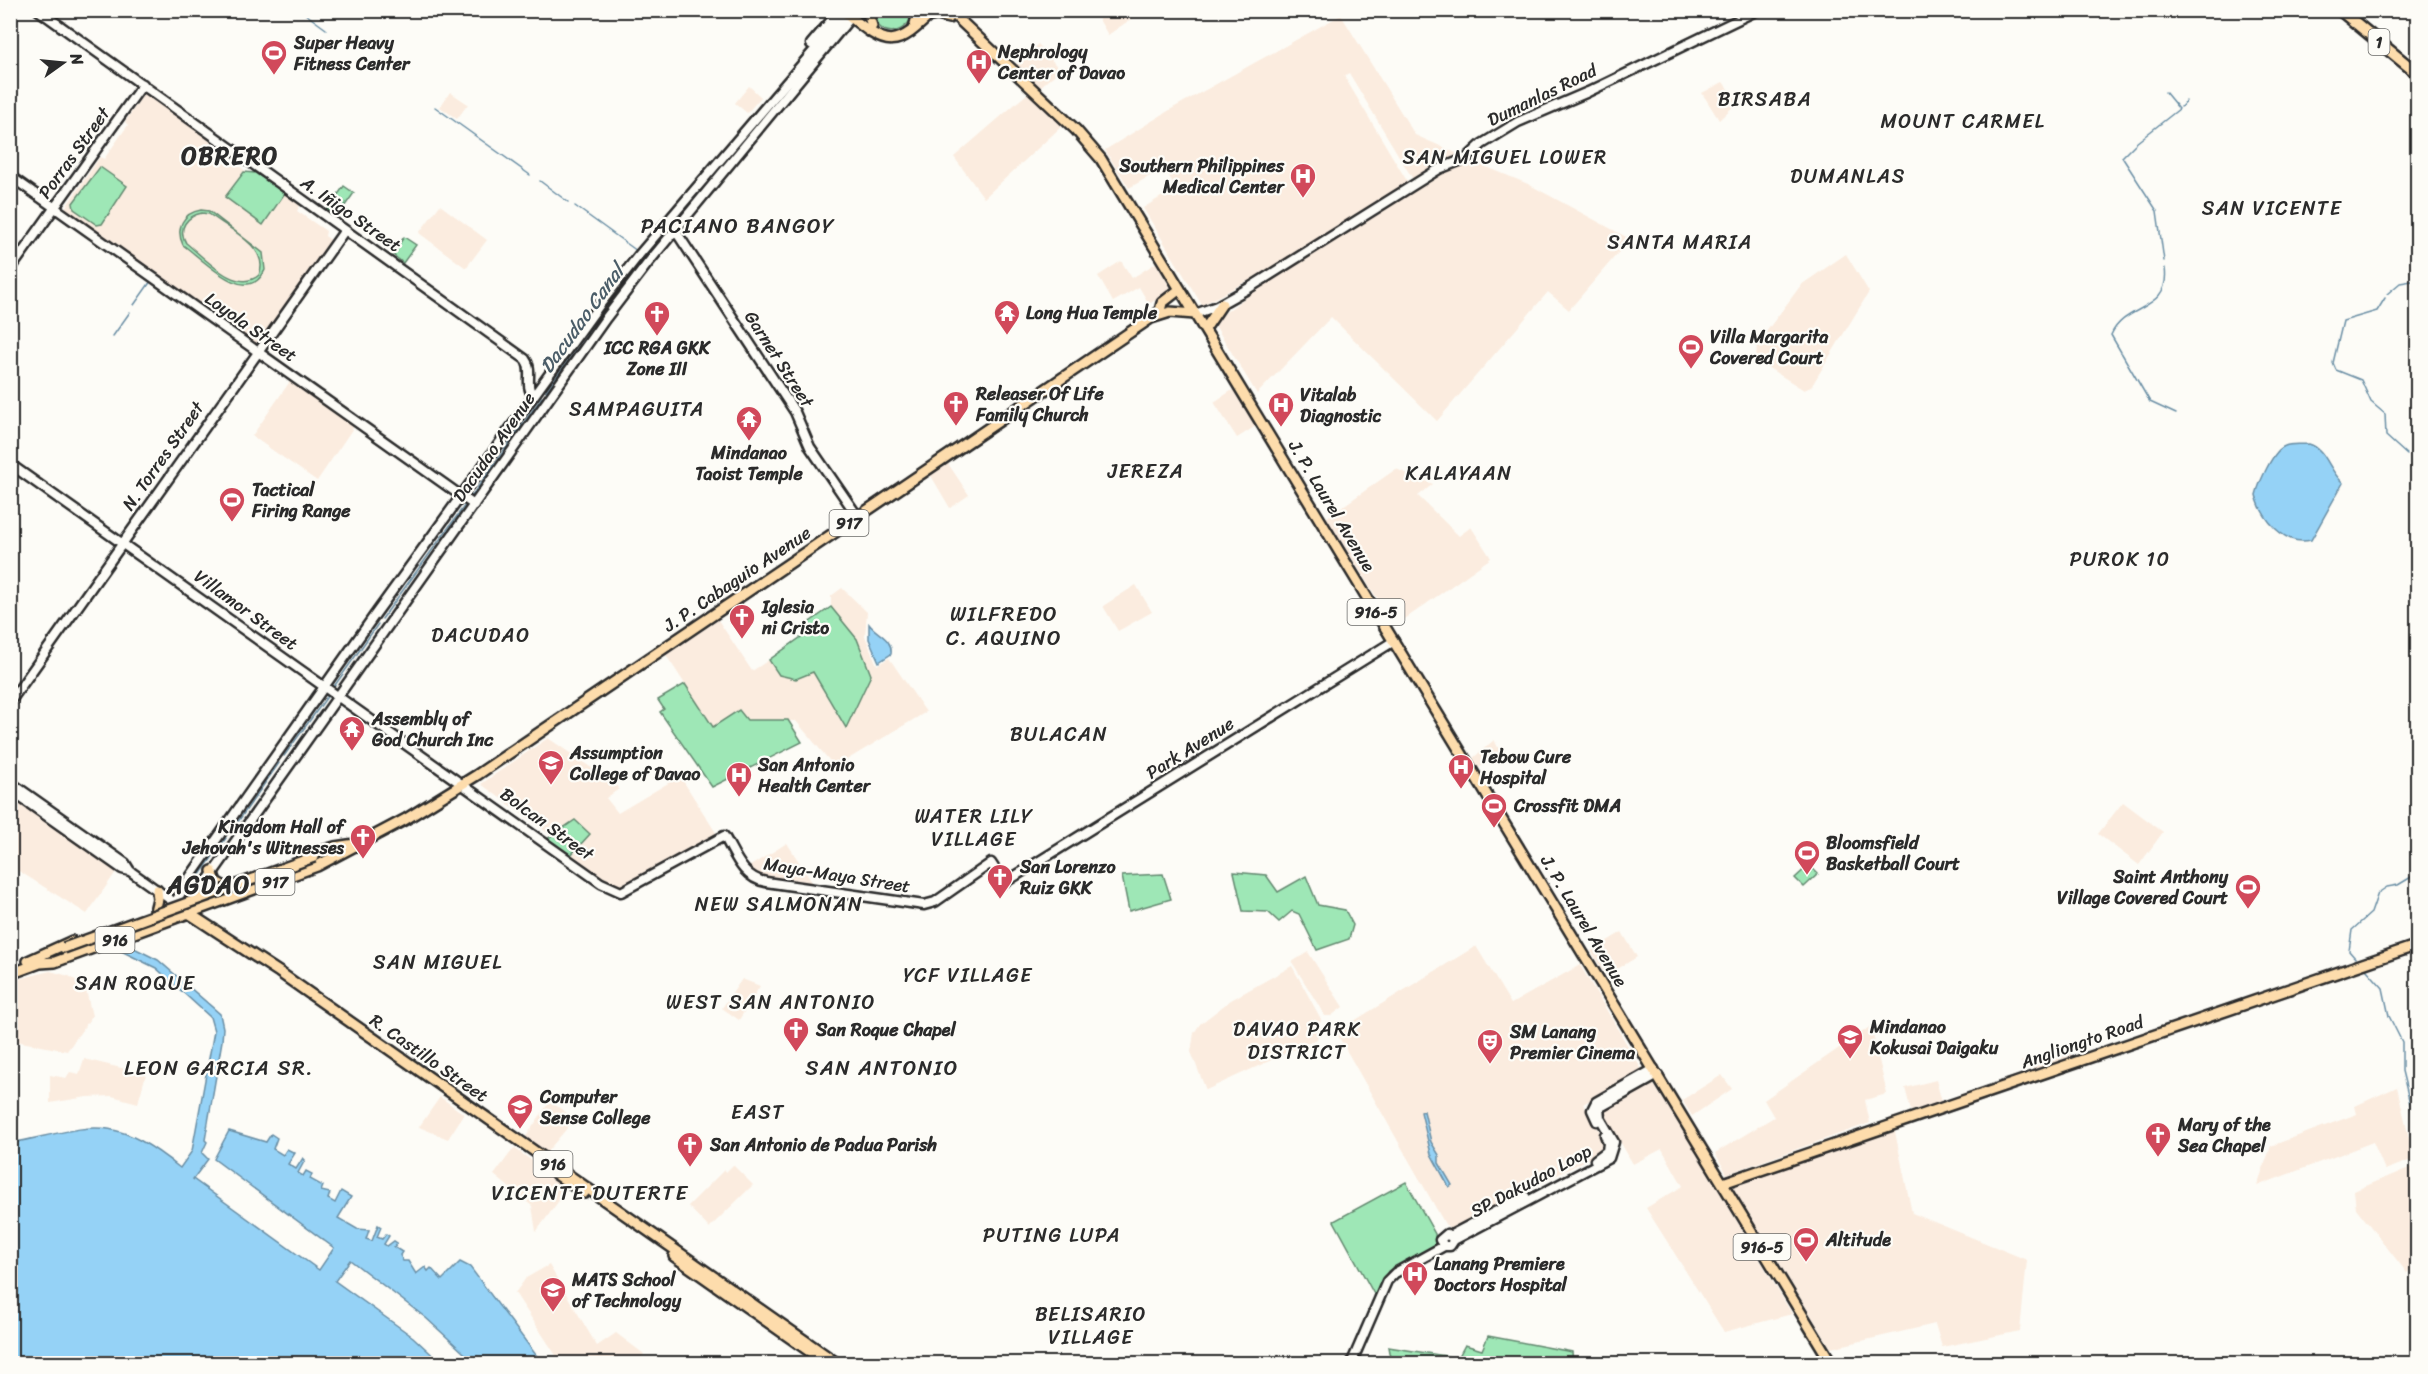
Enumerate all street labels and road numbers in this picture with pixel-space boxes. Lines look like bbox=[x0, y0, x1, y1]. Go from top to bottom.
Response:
road number: 1 bbox=[2368, 29, 2390, 55]
street label: Dumanlas Road bbox=[1482, 54, 1604, 135]
street label: Porras Street bbox=[29, 99, 119, 206]
street label: A. Iñigo Street bbox=[293, 167, 408, 261]
street label: Loyola Street bbox=[198, 283, 304, 371]
street label: Garnet Street bbox=[736, 304, 823, 415]
street label: Dacudao Avenue bbox=[444, 385, 544, 509]
street label: N. Torres Street bbox=[113, 394, 213, 517]
street label: J. P. Laurel Avenue bbox=[1279, 433, 1384, 579]
road number: 917 bbox=[830, 510, 868, 536]
street label: J. P. Cabaguio Avenue bbox=[656, 517, 818, 641]
street label: Villamor Street bbox=[187, 561, 305, 659]
road number: 916-5 bbox=[1348, 599, 1404, 625]
street label: Park Avenue bbox=[1139, 708, 1241, 788]
street label: Bolcan Street bbox=[493, 779, 601, 870]
street label: Maya-Maya Street bbox=[761, 848, 913, 902]
street label: J. P. Laurel Avenue bbox=[1531, 848, 1636, 994]
road number: 917 bbox=[256, 869, 294, 895]
road number: 916 bbox=[96, 927, 134, 953]
street label: R. Castillo Street bbox=[363, 1005, 495, 1111]
street label: Angliongto Road bbox=[2015, 1006, 2149, 1078]
street label: SP Dakudao Loop bbox=[1464, 1135, 1598, 1227]
road number: 916 bbox=[534, 1151, 572, 1177]
road number: 916-5 bbox=[1734, 1234, 1790, 1260]

